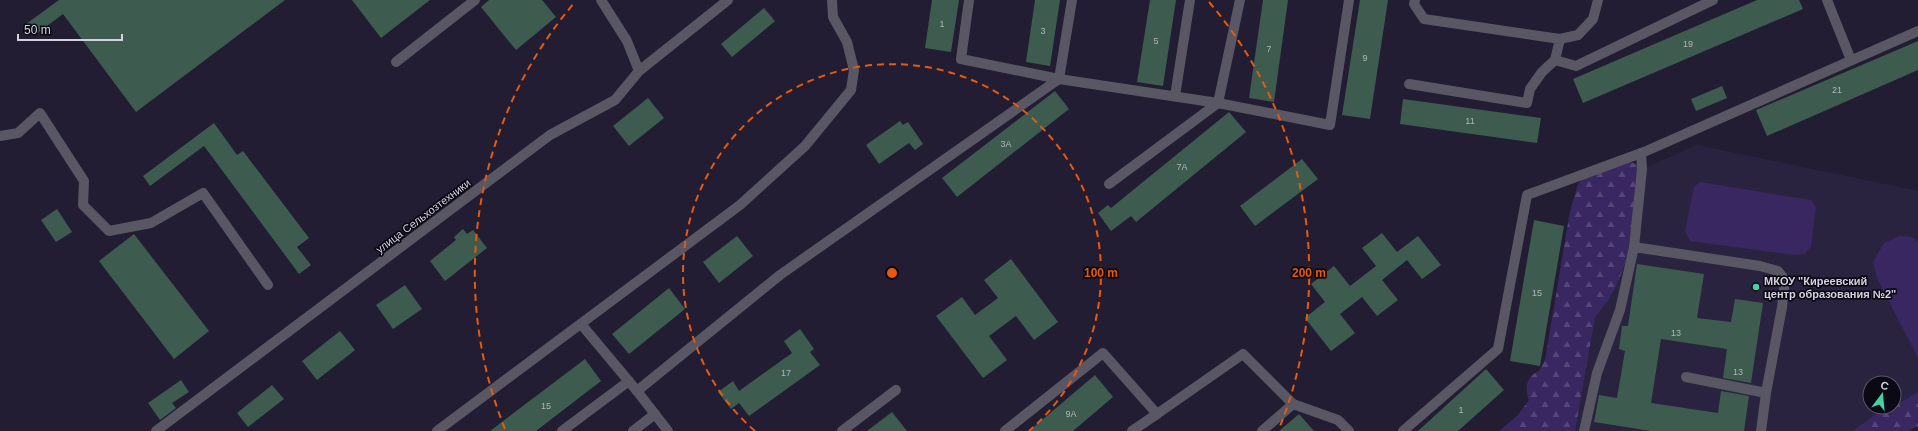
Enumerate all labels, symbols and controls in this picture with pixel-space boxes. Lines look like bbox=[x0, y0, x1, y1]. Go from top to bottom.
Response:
scale bar bbox=[18, 16, 122, 42]
house number: 1 bbox=[939, 19, 945, 29]
text: 50 m bbox=[24, 23, 51, 37]
house number: 3 bbox=[1040, 26, 1046, 36]
house number: 5 bbox=[1153, 36, 1159, 46]
house number: 19 bbox=[1683, 39, 1693, 49]
house number: 7 bbox=[1266, 44, 1272, 54]
house number: 9 bbox=[1362, 53, 1368, 63]
house number: 21 bbox=[1832, 85, 1842, 95]
house number: 11 bbox=[1465, 116, 1475, 126]
house number: 3А bbox=[1000, 139, 1012, 149]
house number: 7А bbox=[1176, 162, 1188, 172]
street label: улица Сельхозтехники bbox=[373, 177, 473, 255]
centre of rings bbox=[885, 266, 899, 280]
text: 100 m bbox=[1084, 266, 1118, 280]
text: 200 m bbox=[1292, 266, 1326, 280]
place label: МКОУ "Киреевский центр образования №2" bbox=[1764, 275, 1896, 300]
marker: МКОУ "Киреевский центр образования №2" bbox=[1751, 282, 1761, 292]
house number: 15 bbox=[1532, 288, 1542, 298]
house number: 13 bbox=[1671, 328, 1681, 338]
house number: 13 bbox=[1733, 367, 1743, 377]
house number: 17 bbox=[781, 368, 791, 378]
north arrow bbox=[1862, 375, 1902, 415]
text: С bbox=[1879, 379, 1890, 392]
house number: 15 bbox=[541, 401, 551, 411]
house number: 1 bbox=[1458, 405, 1464, 415]
house number: 9А bbox=[1065, 409, 1077, 419]

